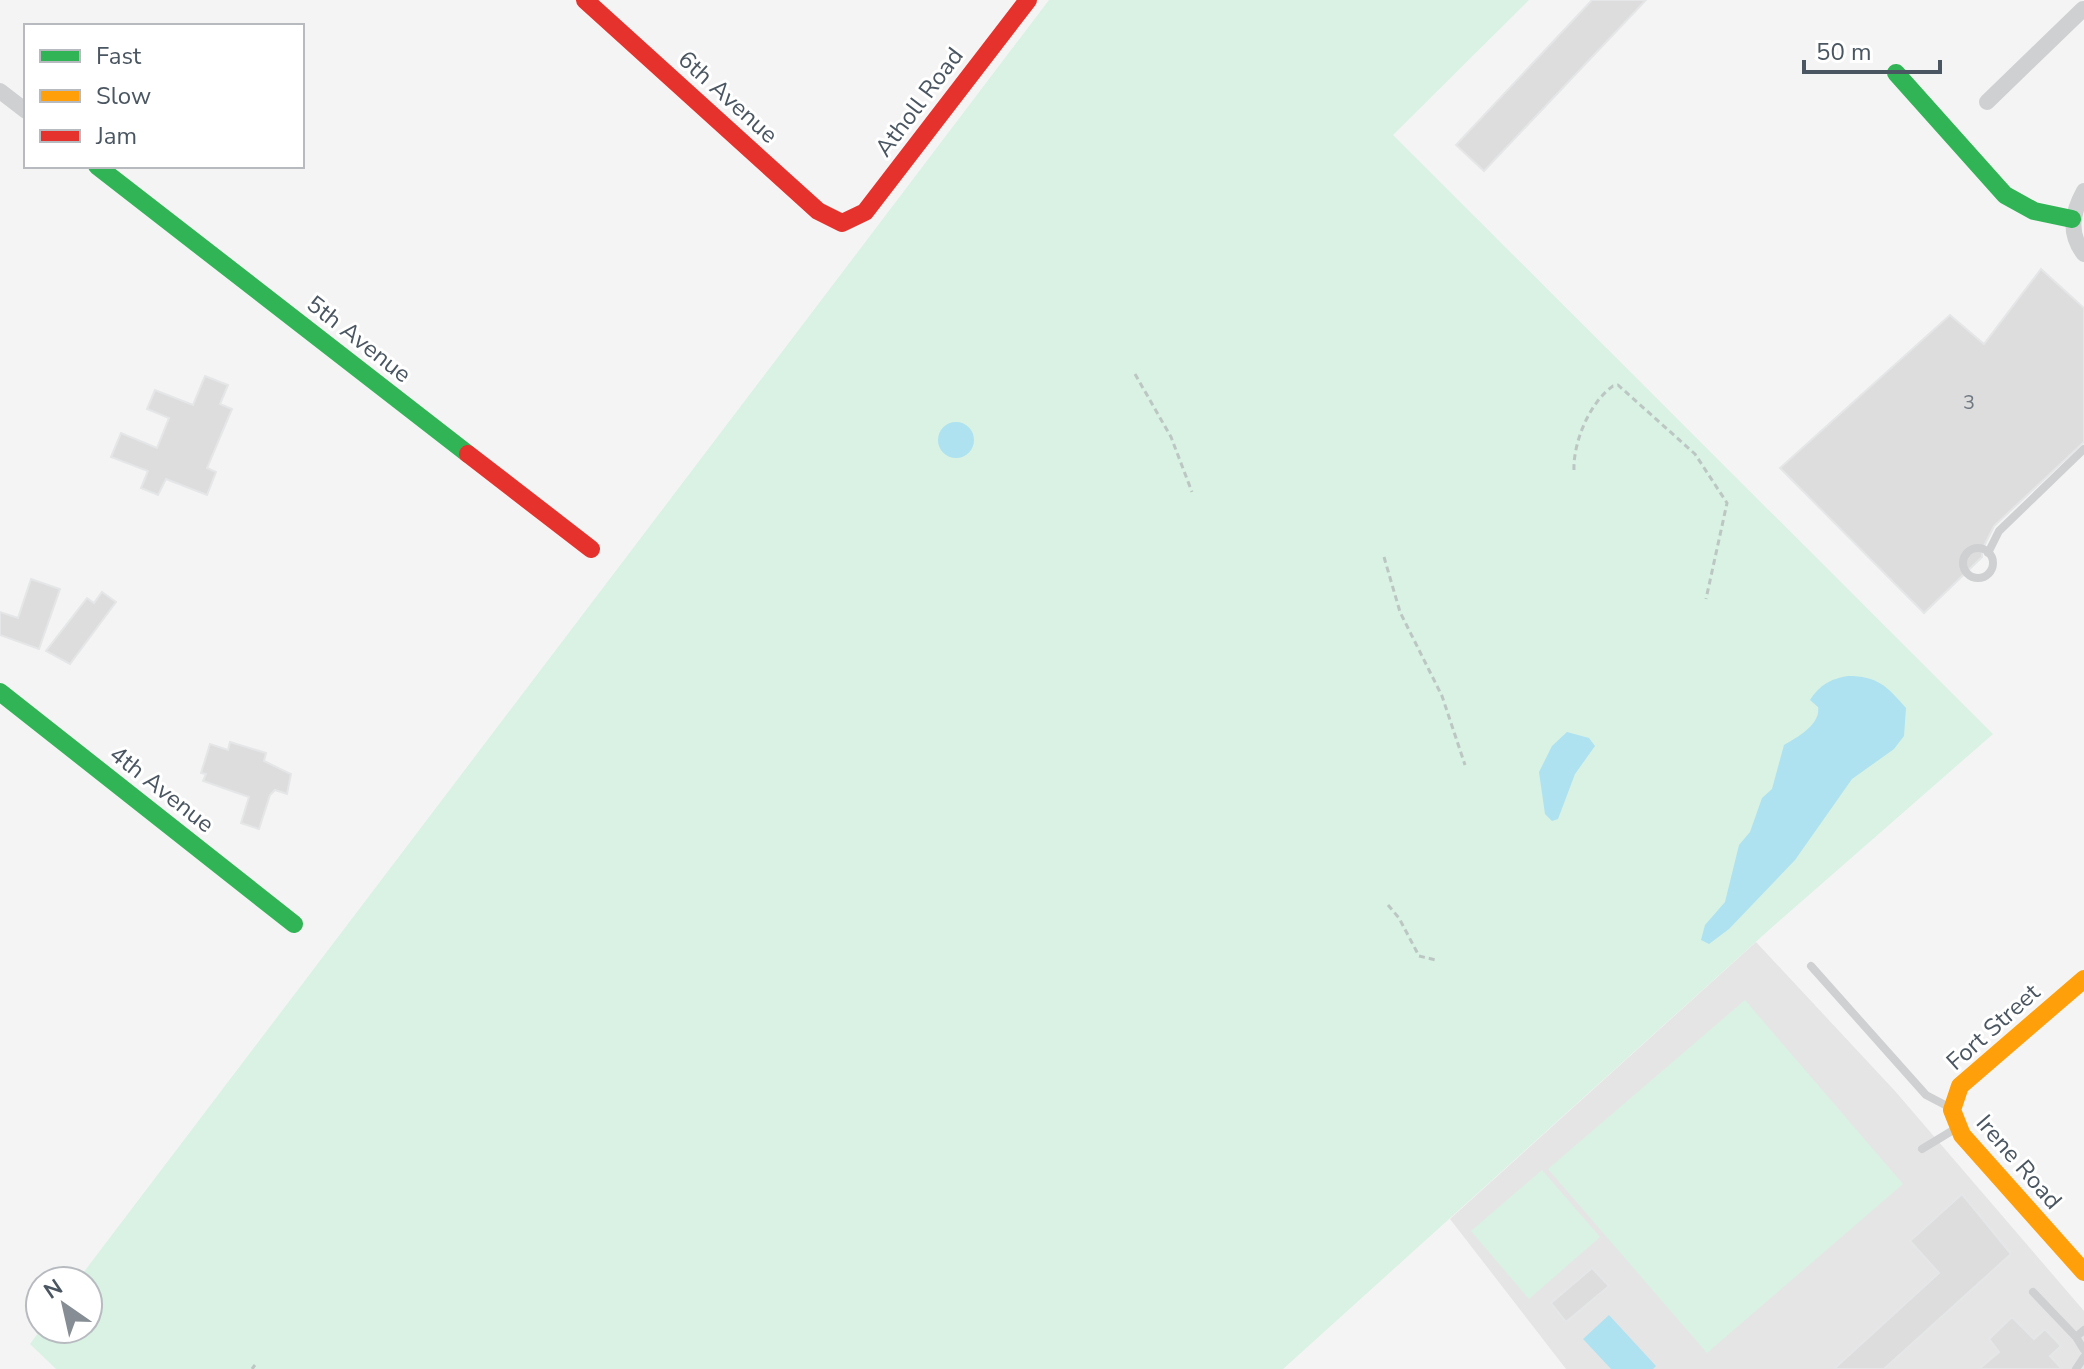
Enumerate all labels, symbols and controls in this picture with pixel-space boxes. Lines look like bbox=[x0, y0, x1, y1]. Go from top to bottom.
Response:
legend bbox=[24, 24, 304, 168]
scale bar bbox=[1804, 24, 1940, 74]
text: 50 m bbox=[1816, 36, 1872, 68]
text: Fast bbox=[96, 40, 142, 72]
street label: Atholl Road bbox=[867, 41, 971, 163]
street label: 6th Avenue bbox=[671, 44, 785, 150]
text: Slow bbox=[96, 80, 151, 112]
text: Jam bbox=[95, 120, 137, 152]
street label: 5th Avenue bbox=[300, 288, 418, 390]
house number: 3 bbox=[1963, 389, 1975, 416]
street label: 4th Avenue bbox=[103, 738, 221, 840]
street label: Fort Street bbox=[1939, 976, 2047, 1077]
street label: Irene Road bbox=[1969, 1108, 2069, 1216]
north arrow bbox=[24, 1265, 104, 1345]
text: N bbox=[38, 1272, 69, 1306]

